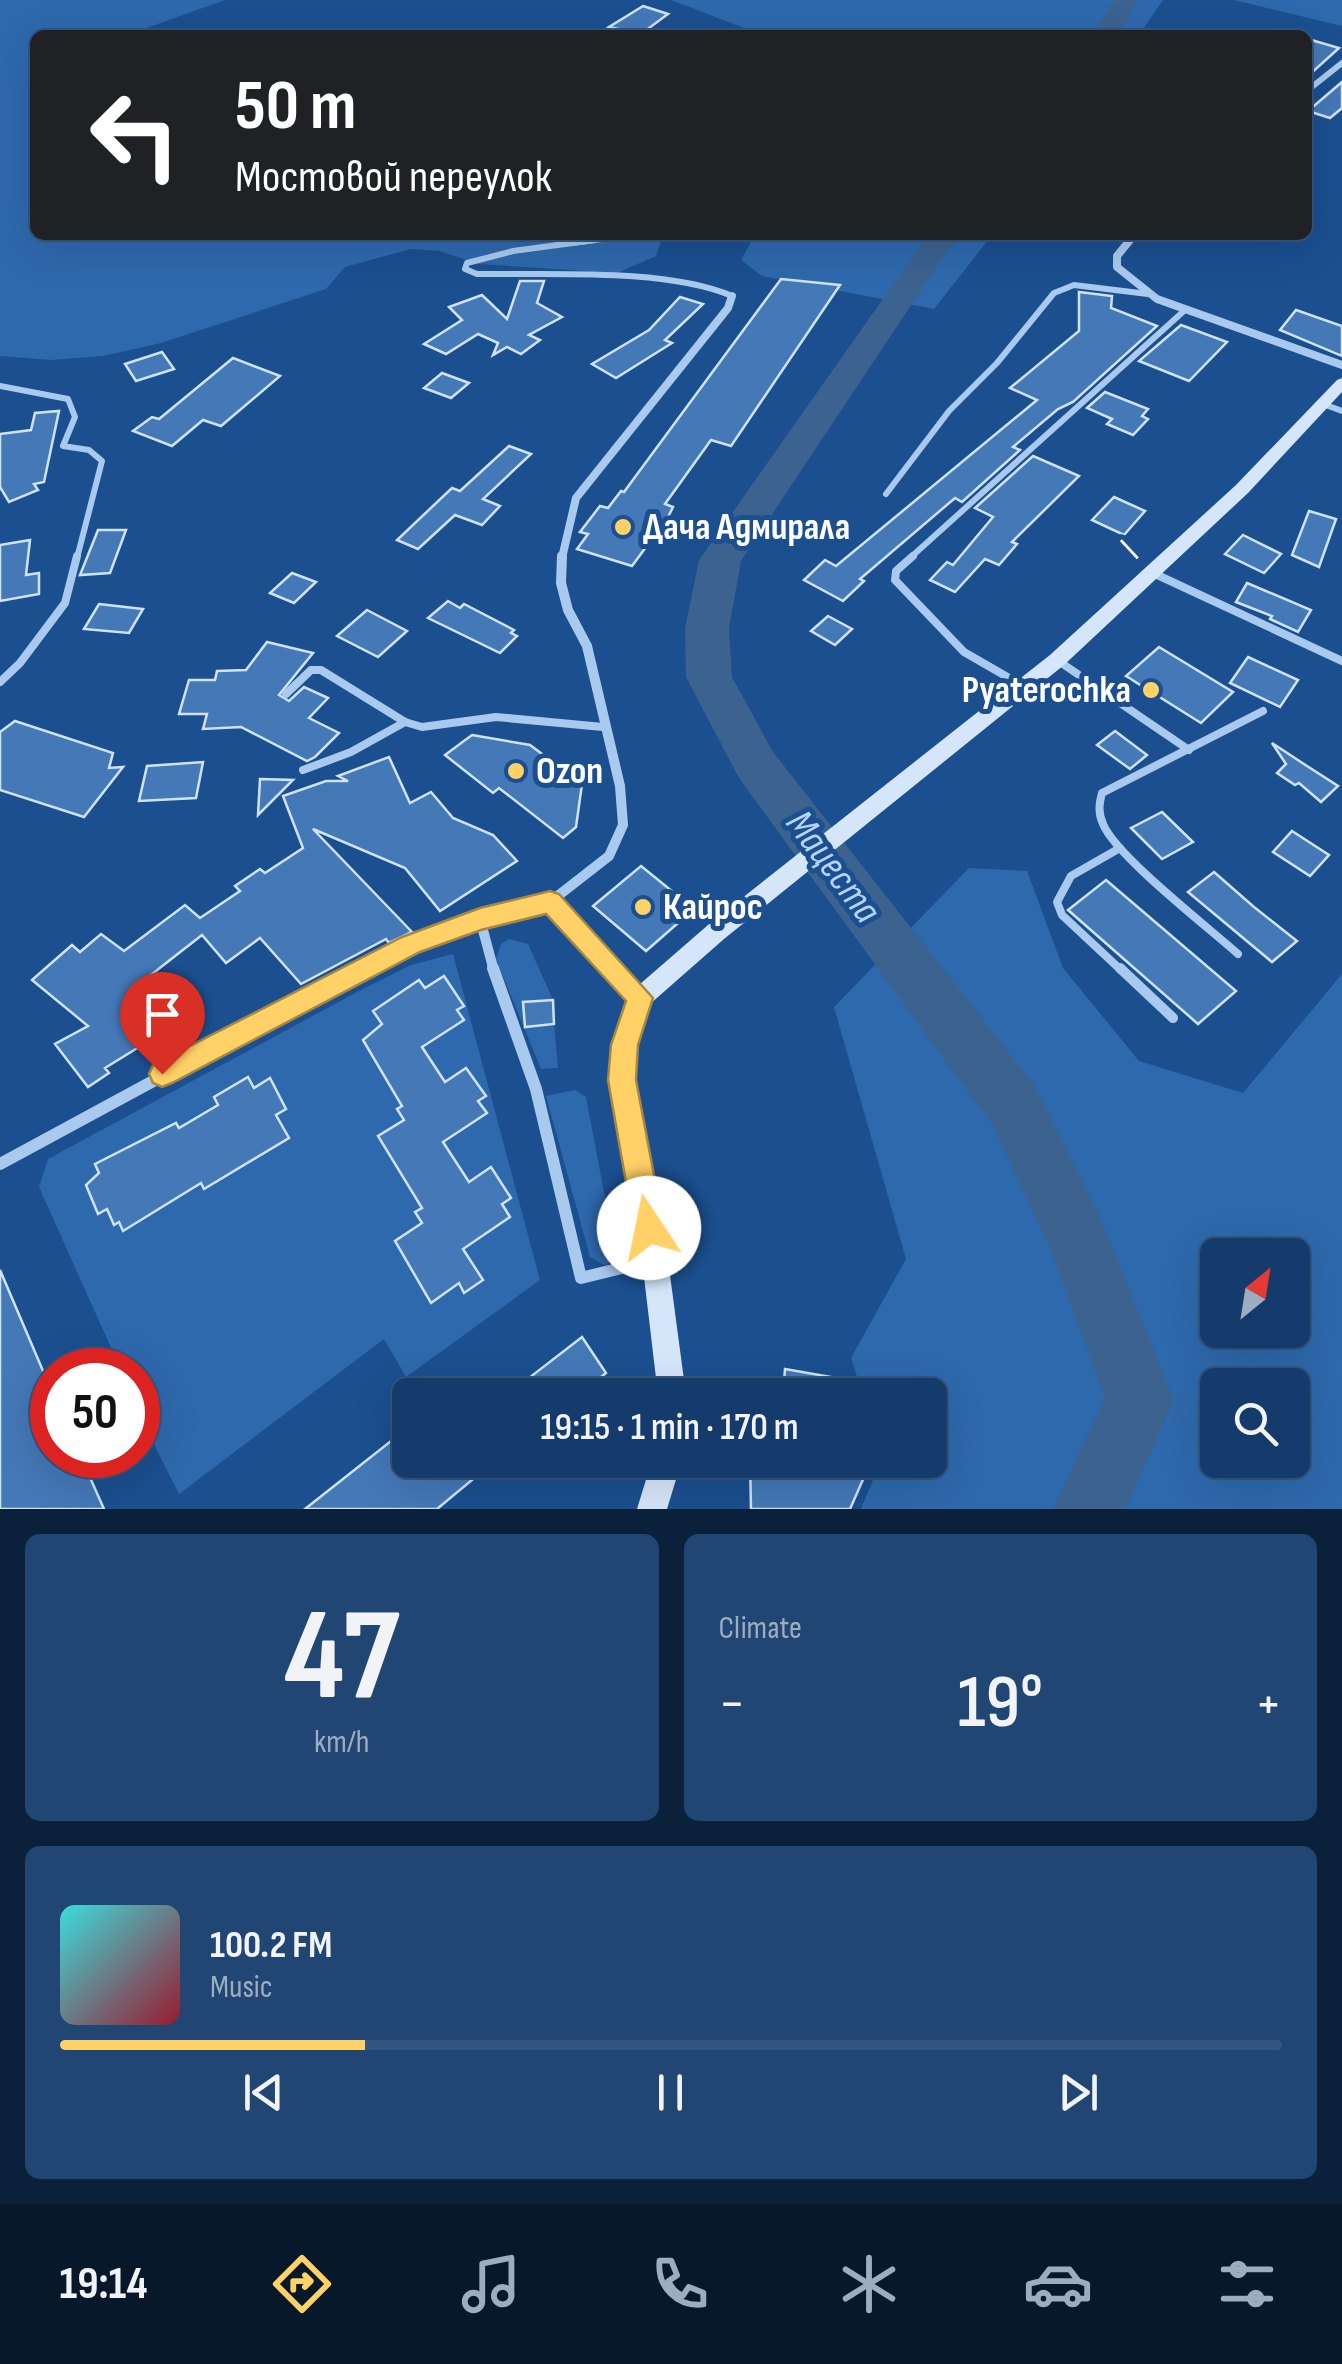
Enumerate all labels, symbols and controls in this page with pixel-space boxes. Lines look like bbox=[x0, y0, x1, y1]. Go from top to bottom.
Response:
text: 50 m bbox=[235, 65, 356, 149]
icon: left bbox=[70, 70, 200, 200]
text: Мостовой переулок bbox=[235, 150, 552, 205]
place label: Дача Адмирала bbox=[643, 505, 850, 550]
marker: Дача Адмирала bbox=[612, 516, 634, 538]
street label: I bbox=[1112, 531, 1148, 569]
place label: Pyaterochka bbox=[962, 668, 1131, 713]
marker: Pyaterochka bbox=[1140, 679, 1162, 701]
place label: Ozon bbox=[536, 749, 603, 794]
marker: Ozon bbox=[505, 760, 527, 782]
water label: Мацеста bbox=[775, 801, 891, 933]
place label: Кайрос bbox=[663, 885, 763, 930]
marker: Кайрос bbox=[632, 896, 654, 918]
pin bbox=[120, 972, 205, 1075]
icon: arrive bbox=[135, 987, 190, 1042]
position arrow bbox=[597, 1176, 701, 1280]
north arrow bbox=[1200, 1238, 1310, 1348]
map controls bbox=[1200, 1238, 1310, 1478]
speed limit sign: 50 bbox=[30, 1348, 160, 1478]
button: search bbox=[1200, 1368, 1310, 1478]
text: 19:15 · 1 min · 170 m bbox=[540, 1405, 799, 1450]
text: 47 bbox=[284, 1580, 399, 1736]
text: Climate bbox=[719, 1609, 802, 1648]
text: 19° bbox=[957, 1658, 1043, 1749]
text: − bbox=[719, 1671, 745, 1738]
text: + bbox=[1255, 1671, 1282, 1738]
text: km/h bbox=[314, 1723, 369, 1762]
text: 100.2 FM bbox=[210, 1923, 332, 1968]
text: Music bbox=[210, 1968, 273, 2007]
icon: previous bbox=[236, 2065, 291, 2120]
icon: pause bbox=[643, 2065, 698, 2120]
icon: next bbox=[1051, 2065, 1106, 2120]
icon: directions bbox=[267, 2249, 337, 2319]
icon: music bbox=[456, 2249, 526, 2319]
icon: phone bbox=[645, 2249, 715, 2319]
icon: climate bbox=[834, 2249, 904, 2319]
icon: car bbox=[1023, 2249, 1093, 2319]
icon: filters bbox=[1212, 2249, 1282, 2319]
text: 19:14 bbox=[60, 2257, 148, 2312]

